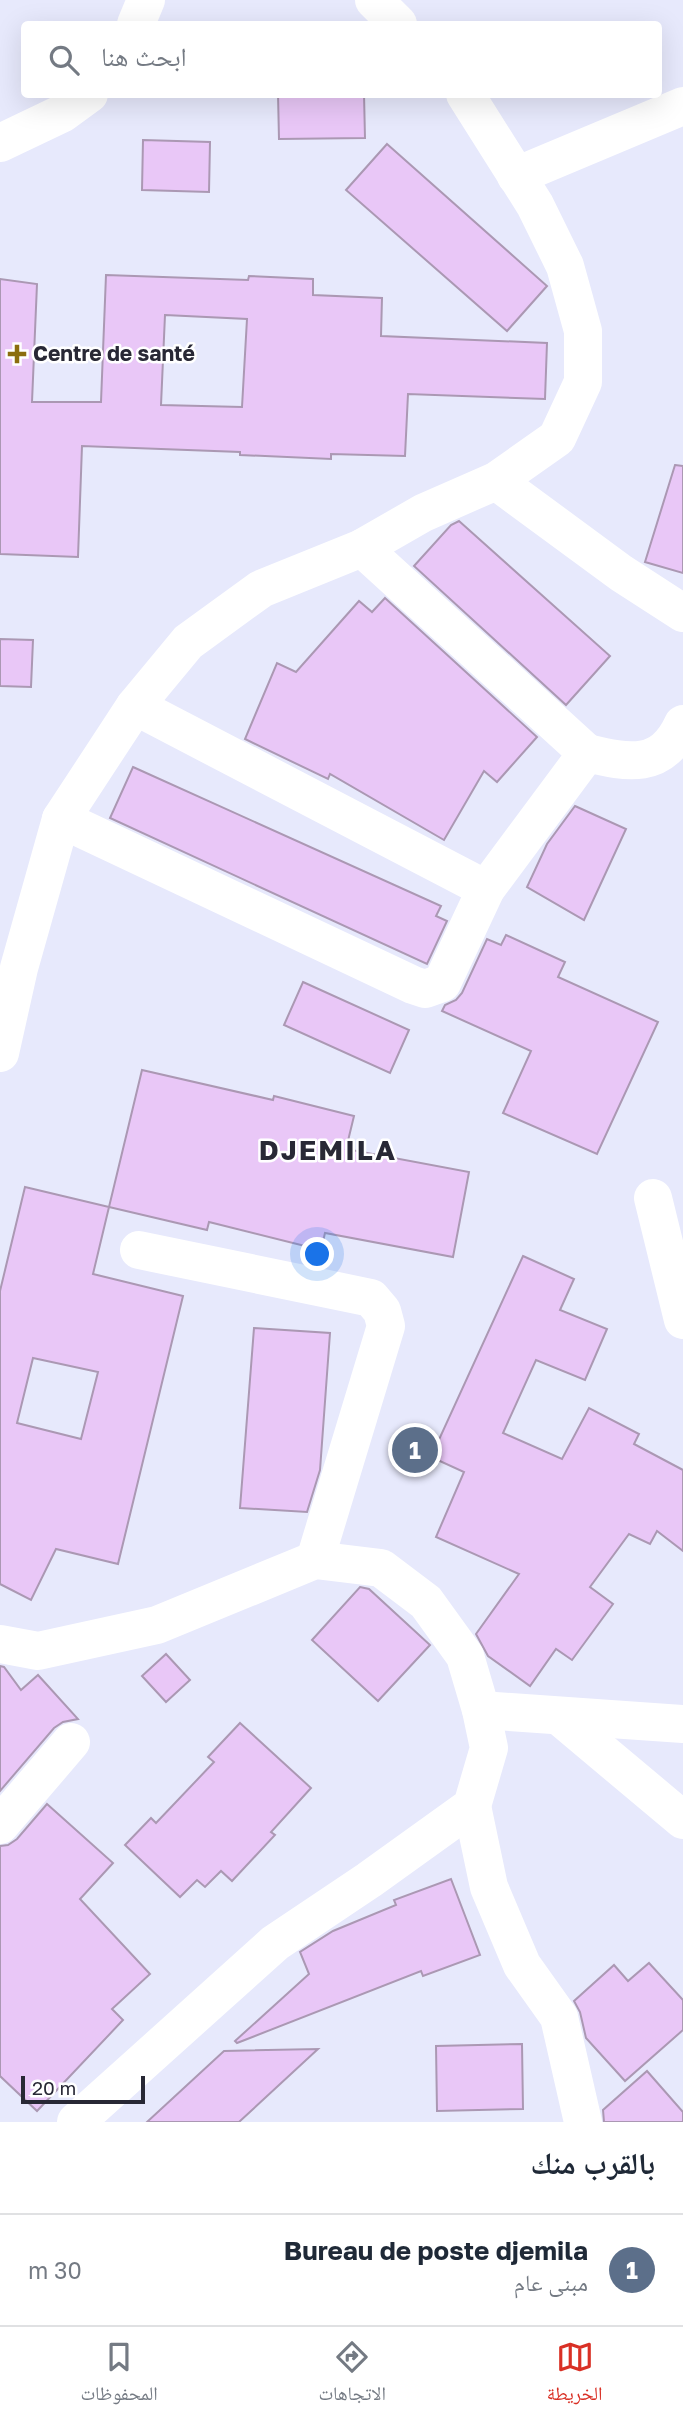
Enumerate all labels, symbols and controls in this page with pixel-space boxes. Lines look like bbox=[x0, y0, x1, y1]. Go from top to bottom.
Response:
search box bbox=[21, 21, 662, 98]
icon: search bbox=[45, 41, 83, 79]
text: ابحث هنا bbox=[101, 41, 187, 72]
place label: Centre de santé bbox=[33, 340, 195, 366]
marker: Centre de santé bbox=[7, 344, 27, 364]
district label: DJEMILA bbox=[259, 1133, 397, 1166]
your location bbox=[300, 1237, 334, 1271]
pin: 1 bbox=[392, 1424, 438, 1476]
scale bar bbox=[21, 2073, 145, 2105]
text: 20 m bbox=[32, 2076, 76, 2099]
text: بالقرب منك bbox=[530, 2145, 655, 2181]
text: Bureau de poste djemila bbox=[284, 2235, 588, 2266]
text: 30 m bbox=[28, 2256, 82, 2284]
text: 1 bbox=[626, 2256, 638, 2284]
text: مبنى عام bbox=[514, 2268, 588, 2296]
tab: المحفوظات bbox=[80, 2338, 158, 2412]
tab: الاتجاهات bbox=[318, 2338, 386, 2412]
tab: الخريطة bbox=[547, 2338, 603, 2412]

